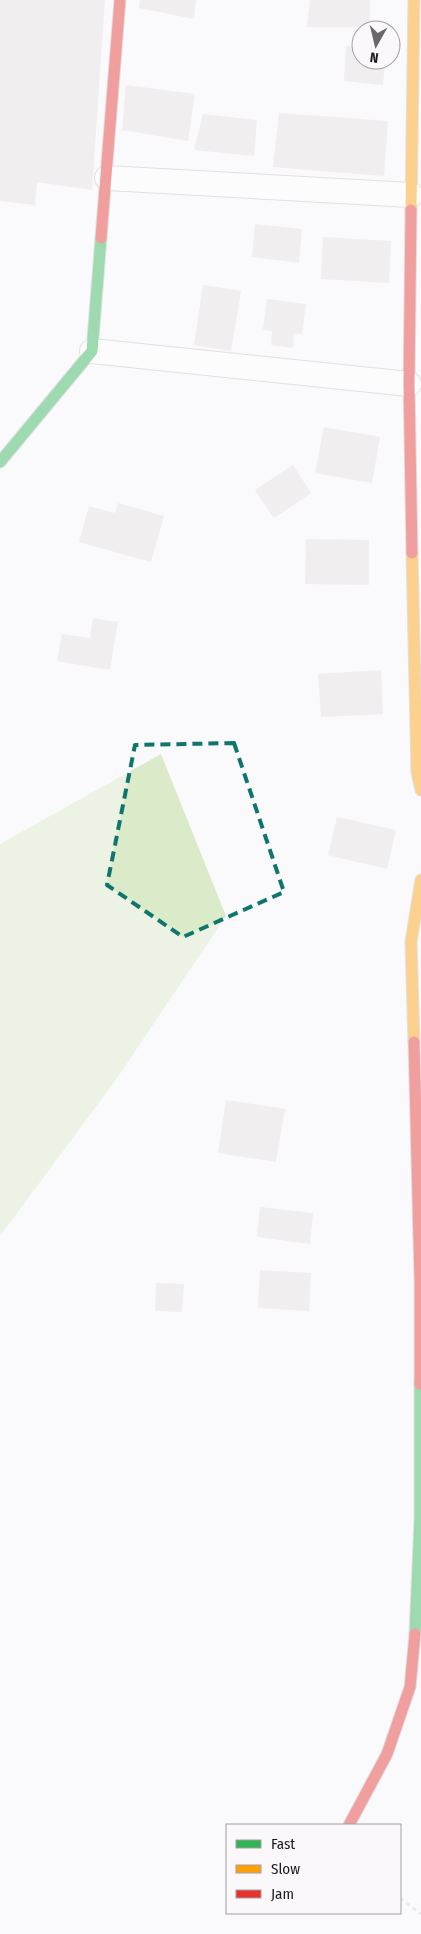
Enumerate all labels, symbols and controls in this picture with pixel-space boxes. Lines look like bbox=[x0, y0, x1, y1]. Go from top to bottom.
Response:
north arrow bbox=[351, 20, 401, 70]
text: N bbox=[369, 48, 380, 66]
legend bbox=[226, 1824, 401, 1914]
text: Fast bbox=[271, 1835, 295, 1853]
text: Slow bbox=[271, 1860, 300, 1878]
text: Jam bbox=[271, 1885, 294, 1903]

